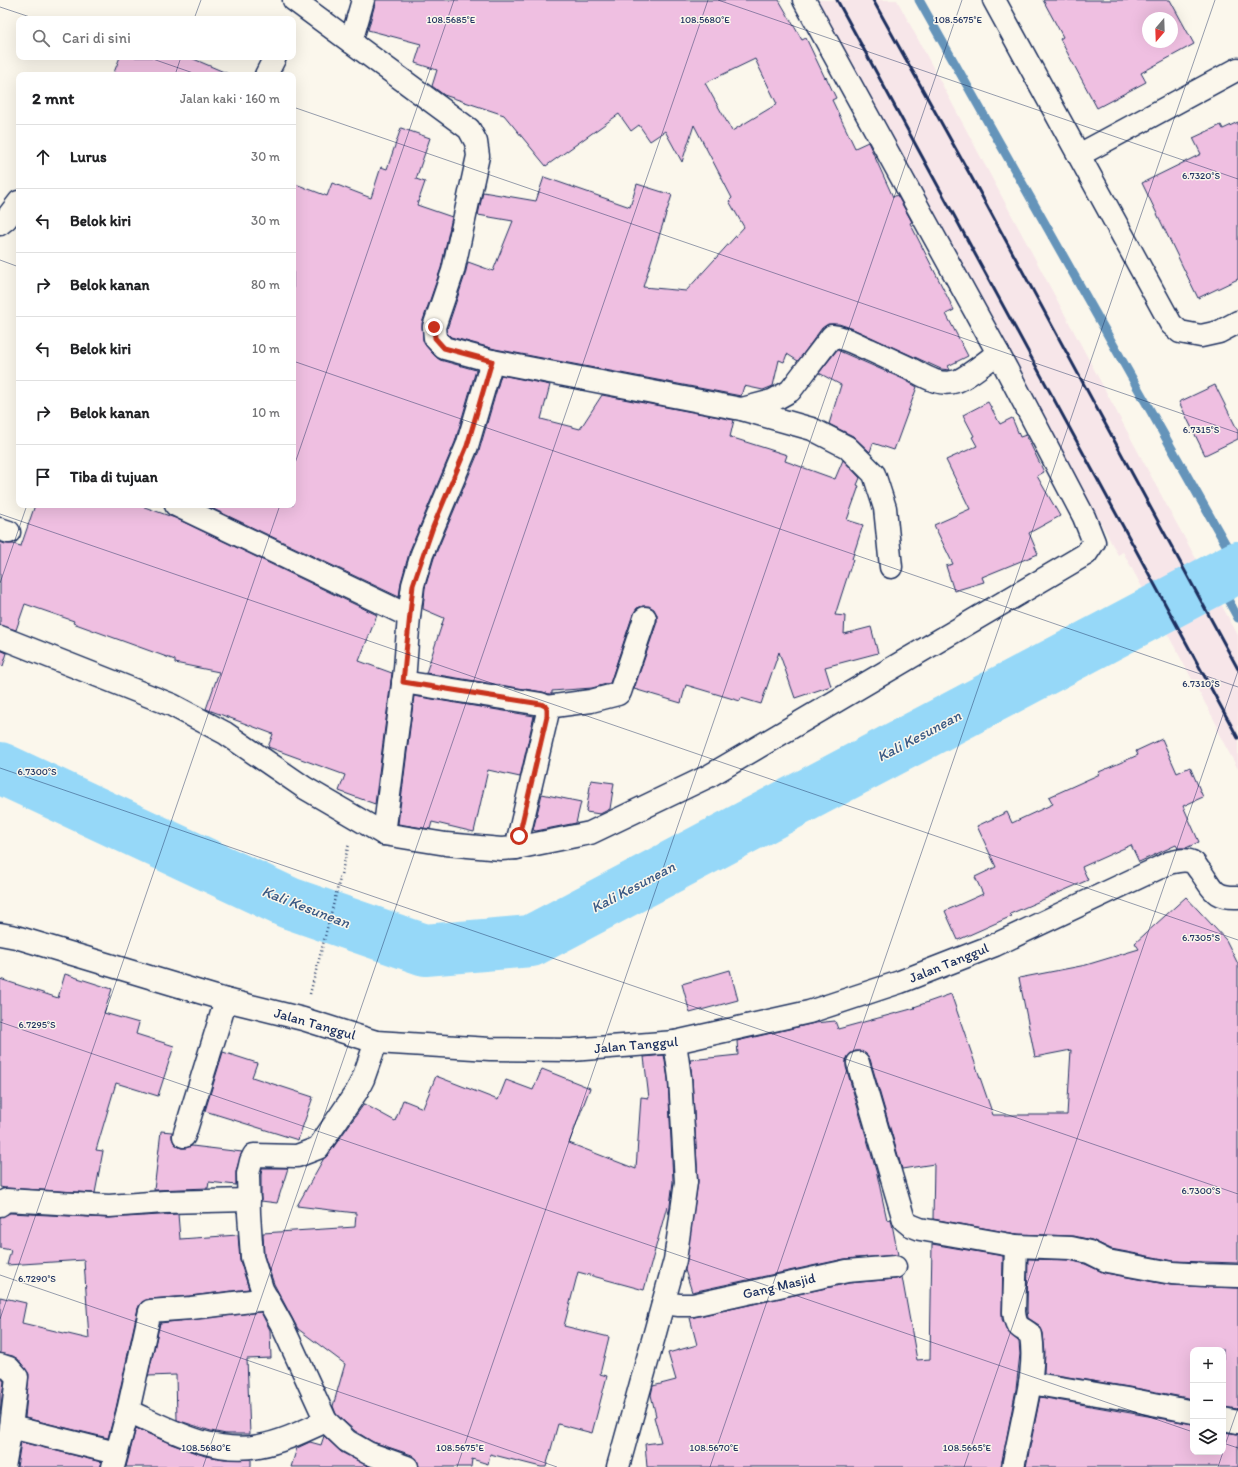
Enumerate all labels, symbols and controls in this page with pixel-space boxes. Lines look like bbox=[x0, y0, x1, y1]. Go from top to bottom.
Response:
north arrow bbox=[1142, 12, 1178, 48]
text: 108.5685°E bbox=[427, 13, 476, 26]
text: 108.5680°E bbox=[680, 13, 730, 26]
text: 108.5675°E bbox=[934, 13, 982, 26]
search box bbox=[16, 16, 296, 60]
icon: search bbox=[30, 27, 52, 49]
text: Cari di sini bbox=[62, 29, 131, 47]
text: 2 mnt bbox=[32, 88, 75, 108]
text: Jalan kaki · 160 m bbox=[180, 91, 280, 106]
icon: ahead bbox=[32, 146, 54, 168]
text: Lurus bbox=[70, 148, 107, 166]
text: 30 m bbox=[251, 149, 280, 164]
text: 6.7320°S bbox=[1182, 169, 1220, 182]
icon: left bbox=[32, 210, 54, 232]
text: Belok kiri bbox=[70, 212, 131, 230]
text: 30 m bbox=[251, 213, 280, 228]
icon: right bbox=[32, 274, 54, 296]
text: Belok kanan bbox=[70, 276, 150, 294]
text: 80 m bbox=[251, 277, 280, 292]
route end bbox=[425, 318, 443, 336]
icon: left bbox=[32, 338, 54, 360]
text: Belok kiri bbox=[70, 340, 131, 358]
text: 10 m bbox=[252, 341, 280, 356]
icon: right bbox=[32, 402, 54, 424]
text: Belok kanan bbox=[70, 404, 150, 422]
text: 10 m bbox=[252, 405, 280, 420]
text: 6.7315°S bbox=[1183, 423, 1220, 436]
icon: arrive bbox=[32, 466, 54, 488]
text: Tiba di tujuan bbox=[70, 468, 158, 486]
text: 6.7310°S bbox=[1182, 677, 1220, 690]
water label: Kali Kesunean bbox=[874, 706, 964, 766]
text: 6.7300°S bbox=[17, 765, 57, 778]
route start bbox=[510, 827, 528, 845]
water label: Kali Kesunean bbox=[588, 857, 678, 917]
water label: Kali Kesunean bbox=[260, 882, 353, 932]
text: 6.7305°S bbox=[1182, 931, 1220, 944]
street label: Jalan Tanggul bbox=[907, 939, 991, 987]
street label: Jalan Tanggul bbox=[272, 1004, 358, 1044]
text: 6.7295°S bbox=[18, 1018, 56, 1031]
street label: Jalan Tanggul bbox=[593, 1033, 679, 1057]
text: 6.7300°S bbox=[1181, 1184, 1221, 1197]
street label: Gang Masjid bbox=[741, 1269, 818, 1303]
text: 6.7290°S bbox=[18, 1272, 56, 1285]
map controls bbox=[1190, 1347, 1226, 1455]
button: + bbox=[1190, 1347, 1226, 1383]
button: − bbox=[1190, 1383, 1226, 1419]
button: layers bbox=[1190, 1419, 1226, 1455]
text: 108.5680°E bbox=[181, 1441, 231, 1454]
text: 108.5675°E bbox=[436, 1441, 484, 1454]
text: 108.5670°E bbox=[690, 1441, 739, 1454]
text: 108.5665°E bbox=[943, 1441, 992, 1454]

